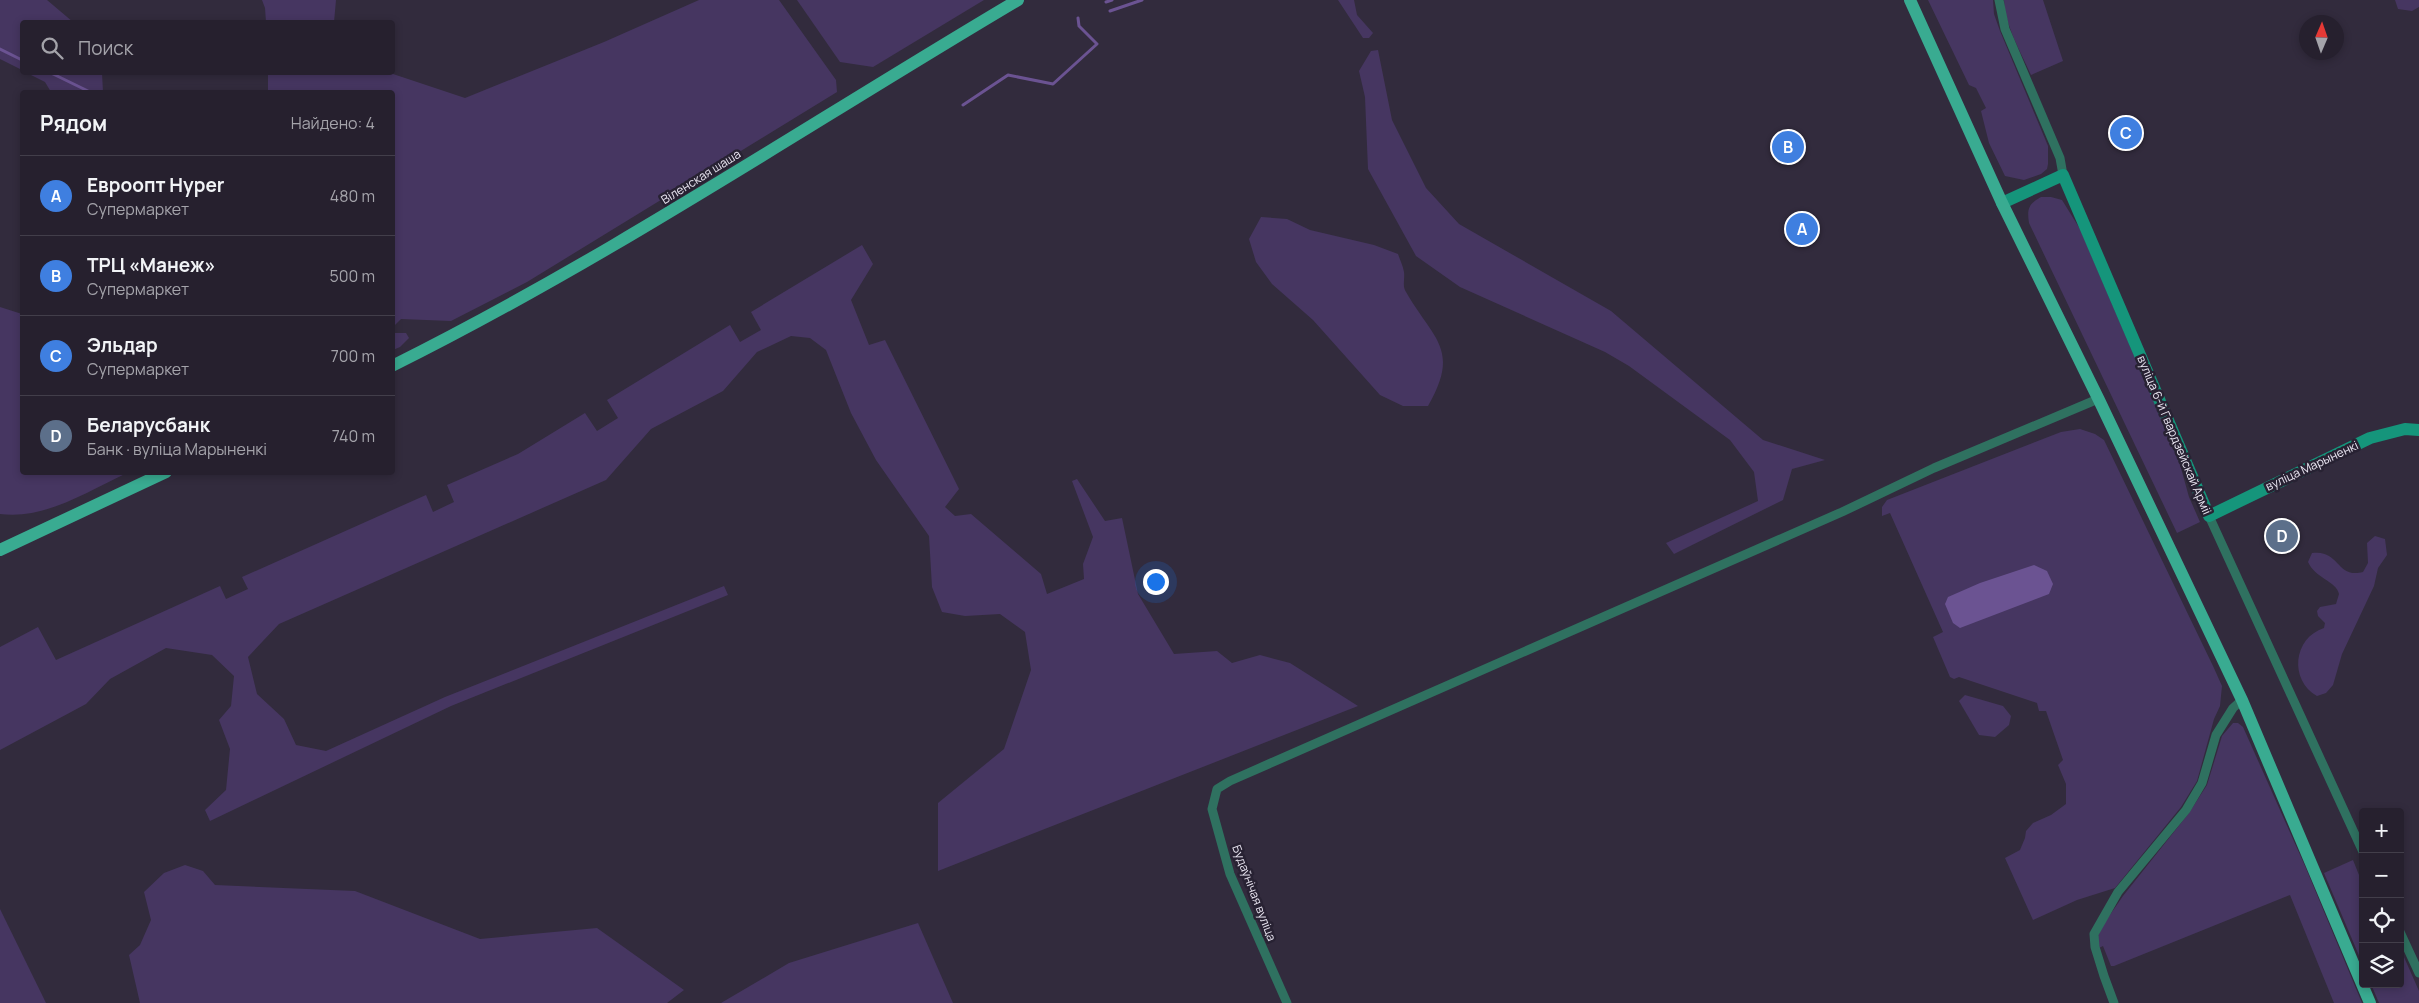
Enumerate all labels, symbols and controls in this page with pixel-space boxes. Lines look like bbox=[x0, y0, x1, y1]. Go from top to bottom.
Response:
north arrow bbox=[2299, 15, 2344, 60]
search box bbox=[20, 20, 395, 75]
icon: search bbox=[38, 34, 66, 62]
text: Поиск bbox=[78, 35, 133, 61]
text: Рядом bbox=[40, 109, 107, 137]
text: Найдено: 4 bbox=[291, 112, 375, 134]
pin: C bbox=[2110, 114, 2142, 152]
pin: B bbox=[1772, 128, 1804, 166]
street label: Віленская шаша bbox=[658, 145, 744, 208]
text: Евроопт Hyper bbox=[87, 172, 224, 198]
text: A bbox=[51, 185, 61, 207]
text: 480 m bbox=[330, 185, 375, 207]
text: Супермаркет bbox=[87, 198, 189, 220]
pin: A bbox=[1786, 210, 1818, 248]
text: ТРЦ «Манеж» bbox=[87, 252, 216, 278]
text: B bbox=[51, 265, 61, 287]
text: 500 m bbox=[329, 265, 375, 287]
text: Супермаркет bbox=[87, 278, 189, 300]
text: Эльдар bbox=[87, 332, 158, 358]
text: C bbox=[50, 345, 62, 367]
text: 700 m bbox=[331, 345, 375, 367]
street label: вуліца 6-й Гвардзейскай Арміі bbox=[2133, 353, 2216, 517]
text: Супермаркет bbox=[87, 358, 189, 380]
text: Беларусбанк bbox=[87, 412, 210, 438]
text: D bbox=[50, 425, 62, 447]
text: 740 m bbox=[332, 425, 375, 447]
street label: вуліца Марыненкі bbox=[2263, 437, 2361, 495]
text: Банк · вуліца Марыненкі bbox=[87, 438, 267, 460]
pin: D bbox=[2266, 517, 2298, 555]
your location bbox=[1143, 569, 1169, 595]
map controls bbox=[2359, 808, 2404, 988]
button: + bbox=[2359, 808, 2404, 853]
street label: Будаўнічая вуліца bbox=[1228, 842, 1281, 943]
button: − bbox=[2359, 853, 2404, 898]
button: locate bbox=[2359, 898, 2404, 943]
button: layers bbox=[2359, 943, 2404, 988]

